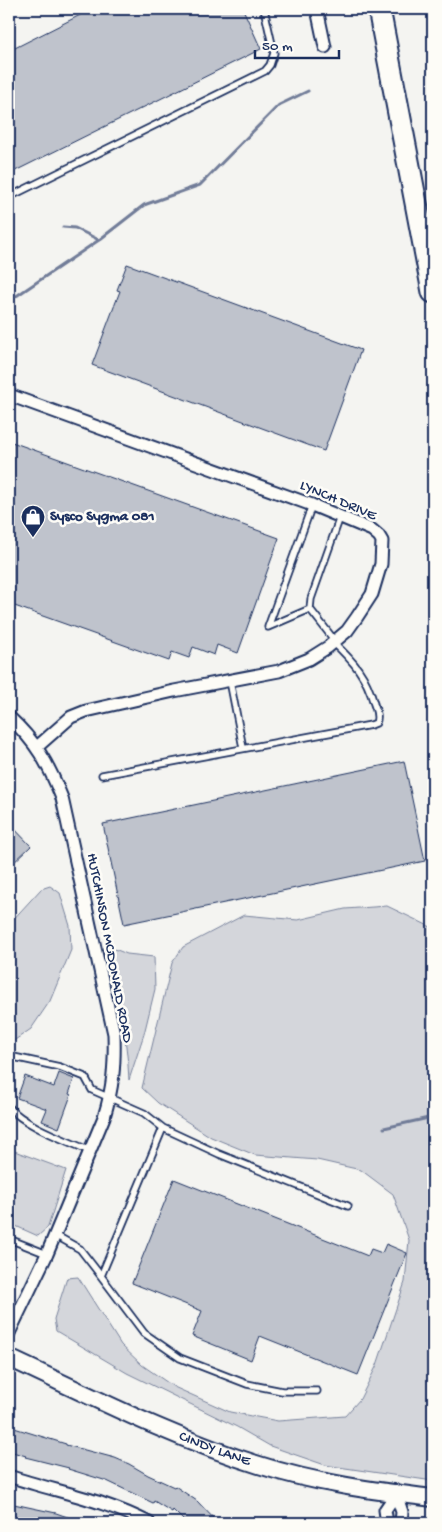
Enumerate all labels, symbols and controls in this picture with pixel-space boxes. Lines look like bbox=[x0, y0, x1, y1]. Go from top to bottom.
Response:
scale bar bbox=[255, 28, 338, 60]
text: 50 m bbox=[262, 38, 293, 56]
street label: LYNCH DRIVE bbox=[297, 477, 380, 525]
shop icon: Sysco Sygma 081 bbox=[20, 504, 46, 538]
place label: Sysco Sygma 081 bbox=[50, 508, 155, 526]
street label: HUTCHINSON MCDONALD ROAD bbox=[82, 852, 136, 1045]
street label: CINDY LANE bbox=[176, 1428, 253, 1471]

